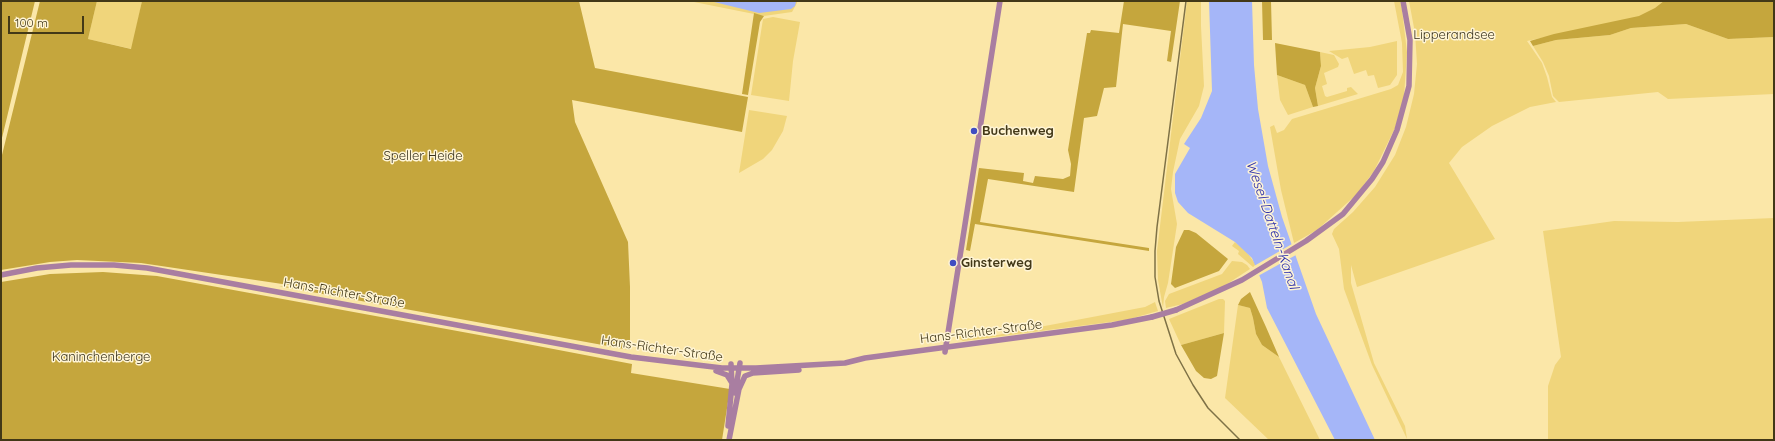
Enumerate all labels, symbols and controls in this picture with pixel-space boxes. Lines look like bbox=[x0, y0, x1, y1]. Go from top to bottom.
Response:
scale bar bbox=[10, 8, 86, 34]
text: 100 m bbox=[15, 15, 48, 30]
park label: Lipperandsee bbox=[1413, 27, 1495, 43]
place label: Buchenweg bbox=[982, 123, 1054, 139]
marker: Buchenweg bbox=[969, 126, 979, 136]
park label: Speller Heide bbox=[384, 148, 462, 164]
water label: Wesel-Datteln-Kanal bbox=[1242, 159, 1302, 291]
place label: Ginsterweg bbox=[961, 255, 1032, 271]
marker: Ginsterweg bbox=[948, 258, 958, 268]
street label: Hans-Richter-Straße bbox=[282, 275, 406, 311]
street label: Hans-Richter-Straße bbox=[919, 317, 1043, 347]
street label: Hans-Richter-Straße bbox=[600, 333, 724, 365]
park label: Kaninchenberge bbox=[52, 349, 150, 365]

